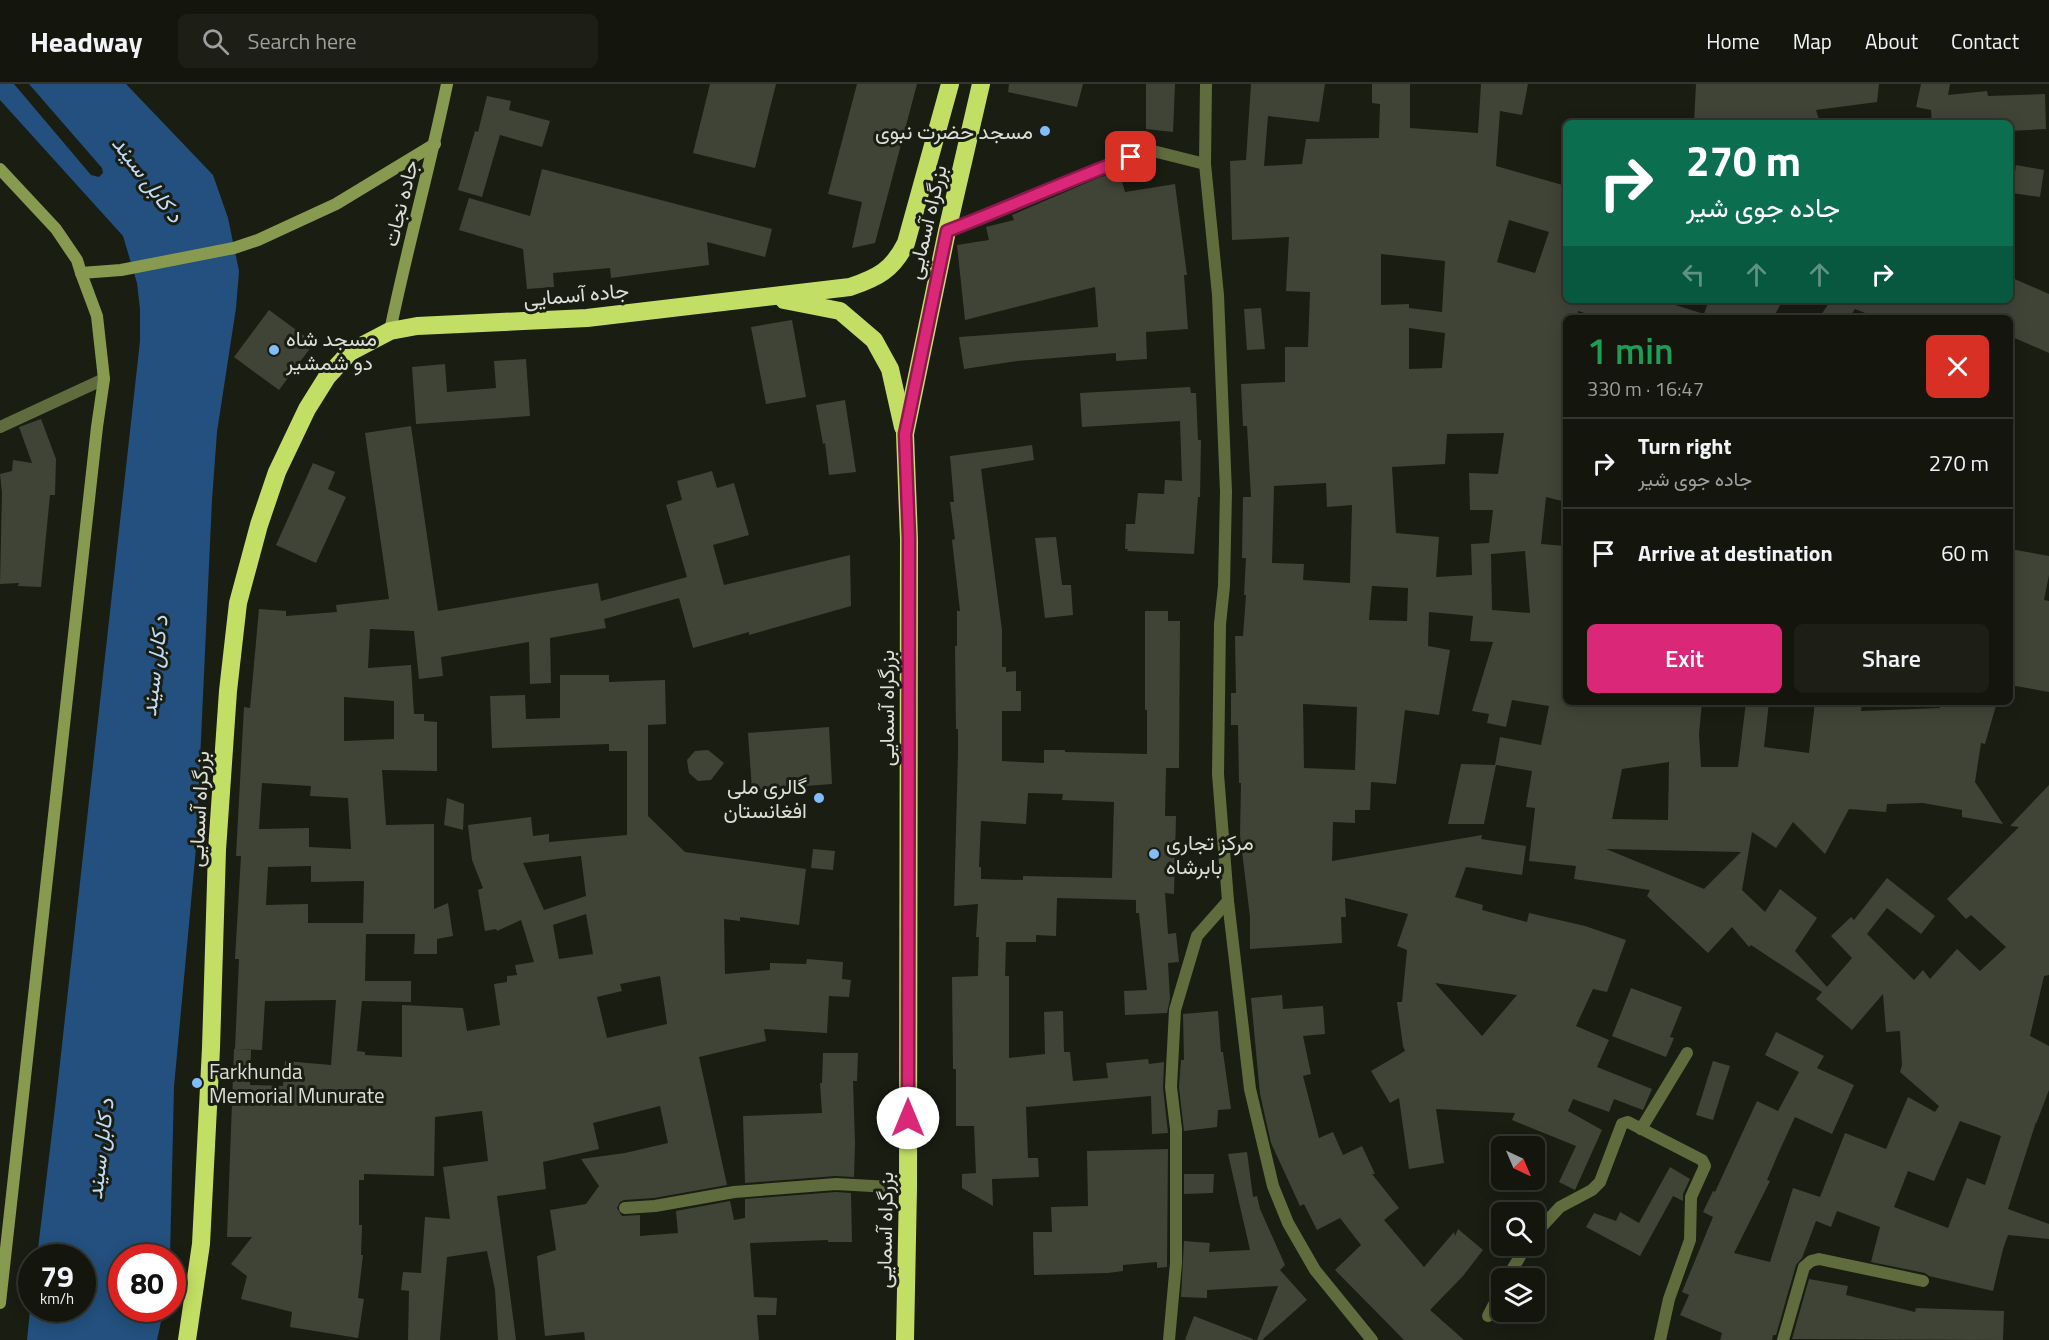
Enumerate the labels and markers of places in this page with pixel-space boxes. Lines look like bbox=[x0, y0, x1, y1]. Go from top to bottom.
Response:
place label: مسجد حضرت نبوی bbox=[875, 115, 1033, 147]
marker: مسجد حضرت نبوی bbox=[1038, 124, 1052, 138]
pin bbox=[1105, 131, 1156, 182]
place label: مسجد شاه دو شمشیر bbox=[285, 322, 377, 378]
marker: مسجد شاه دو شمشیر bbox=[267, 343, 281, 357]
place label: گالری ملی افغانستان bbox=[724, 770, 807, 826]
marker: گالری ملی افغانستان bbox=[812, 791, 826, 805]
place label: مرکز تجاری بابرشاه bbox=[1166, 826, 1254, 882]
marker: مرکز تجاری بابرشاه bbox=[1147, 847, 1161, 861]
place label: Farkhunda Memorial Munurate bbox=[209, 1055, 385, 1111]
marker: Farkhunda Memorial Munurate bbox=[190, 1076, 204, 1090]

